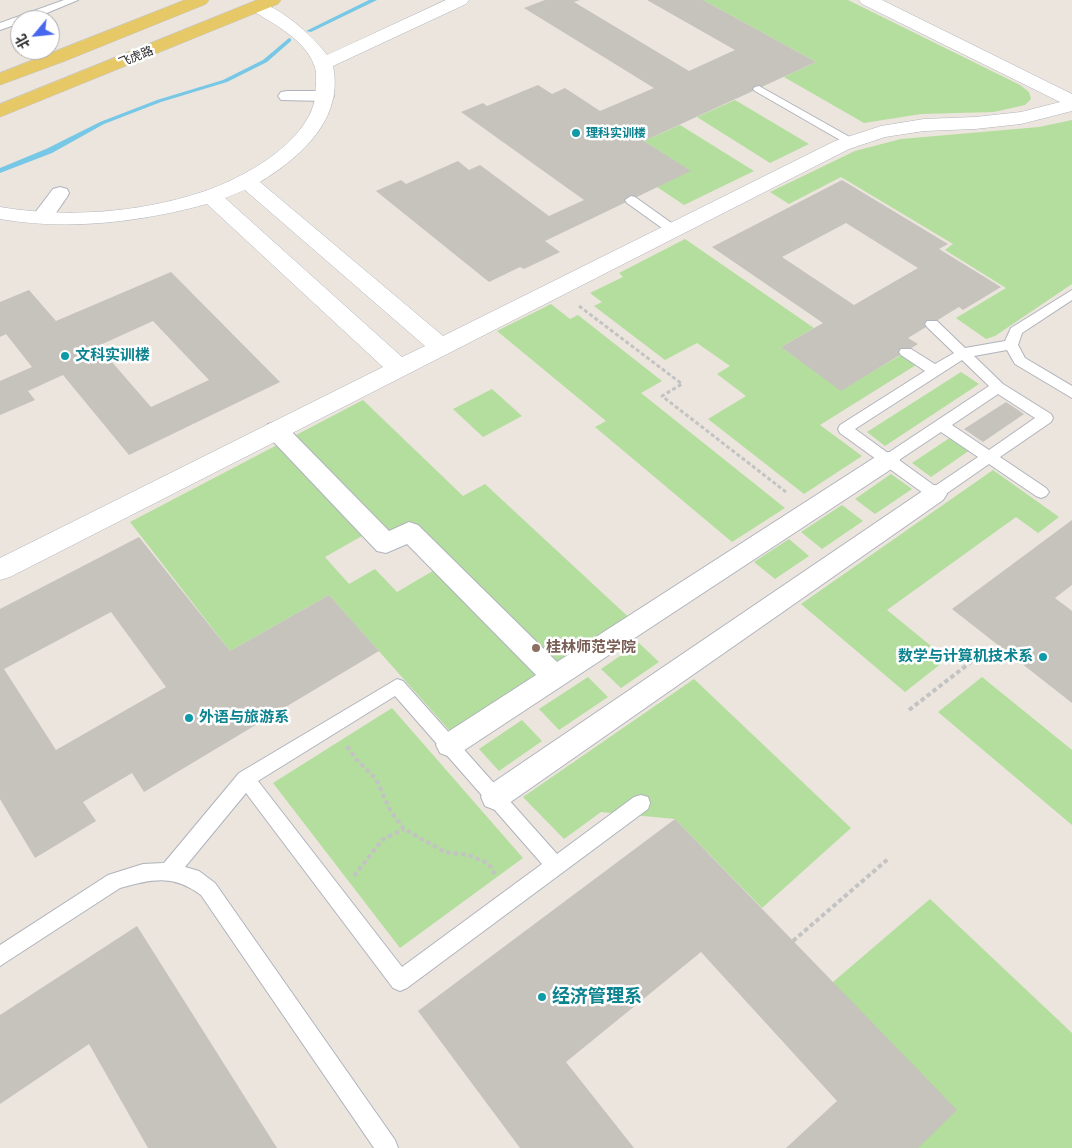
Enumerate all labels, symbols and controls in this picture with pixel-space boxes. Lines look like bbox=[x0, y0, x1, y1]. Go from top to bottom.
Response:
north arrow bbox=[10, 10, 60, 60]
text: 北 bbox=[11, 31, 34, 52]
street label: 飞虎路 bbox=[117, 44, 155, 70]
place label: 理科实训楼 bbox=[586, 126, 646, 140]
marker: 理科实训楼 bbox=[570, 127, 582, 139]
place label: 文科实训楼 bbox=[75, 347, 150, 365]
marker: 文科实训楼 bbox=[59, 350, 71, 362]
place label: 桂林师范学院 bbox=[546, 639, 636, 657]
marker: 桂林师范学院 bbox=[530, 642, 542, 654]
place label: 数学与计算机技术系 bbox=[898, 648, 1033, 666]
marker: 数学与计算机技术系 bbox=[1037, 651, 1049, 663]
place label: 外语与旅游系 bbox=[199, 709, 289, 727]
marker: 外语与旅游系 bbox=[183, 712, 195, 724]
place label: 经济管理系 bbox=[552, 986, 642, 1008]
marker: 经济管理系 bbox=[536, 991, 548, 1003]

